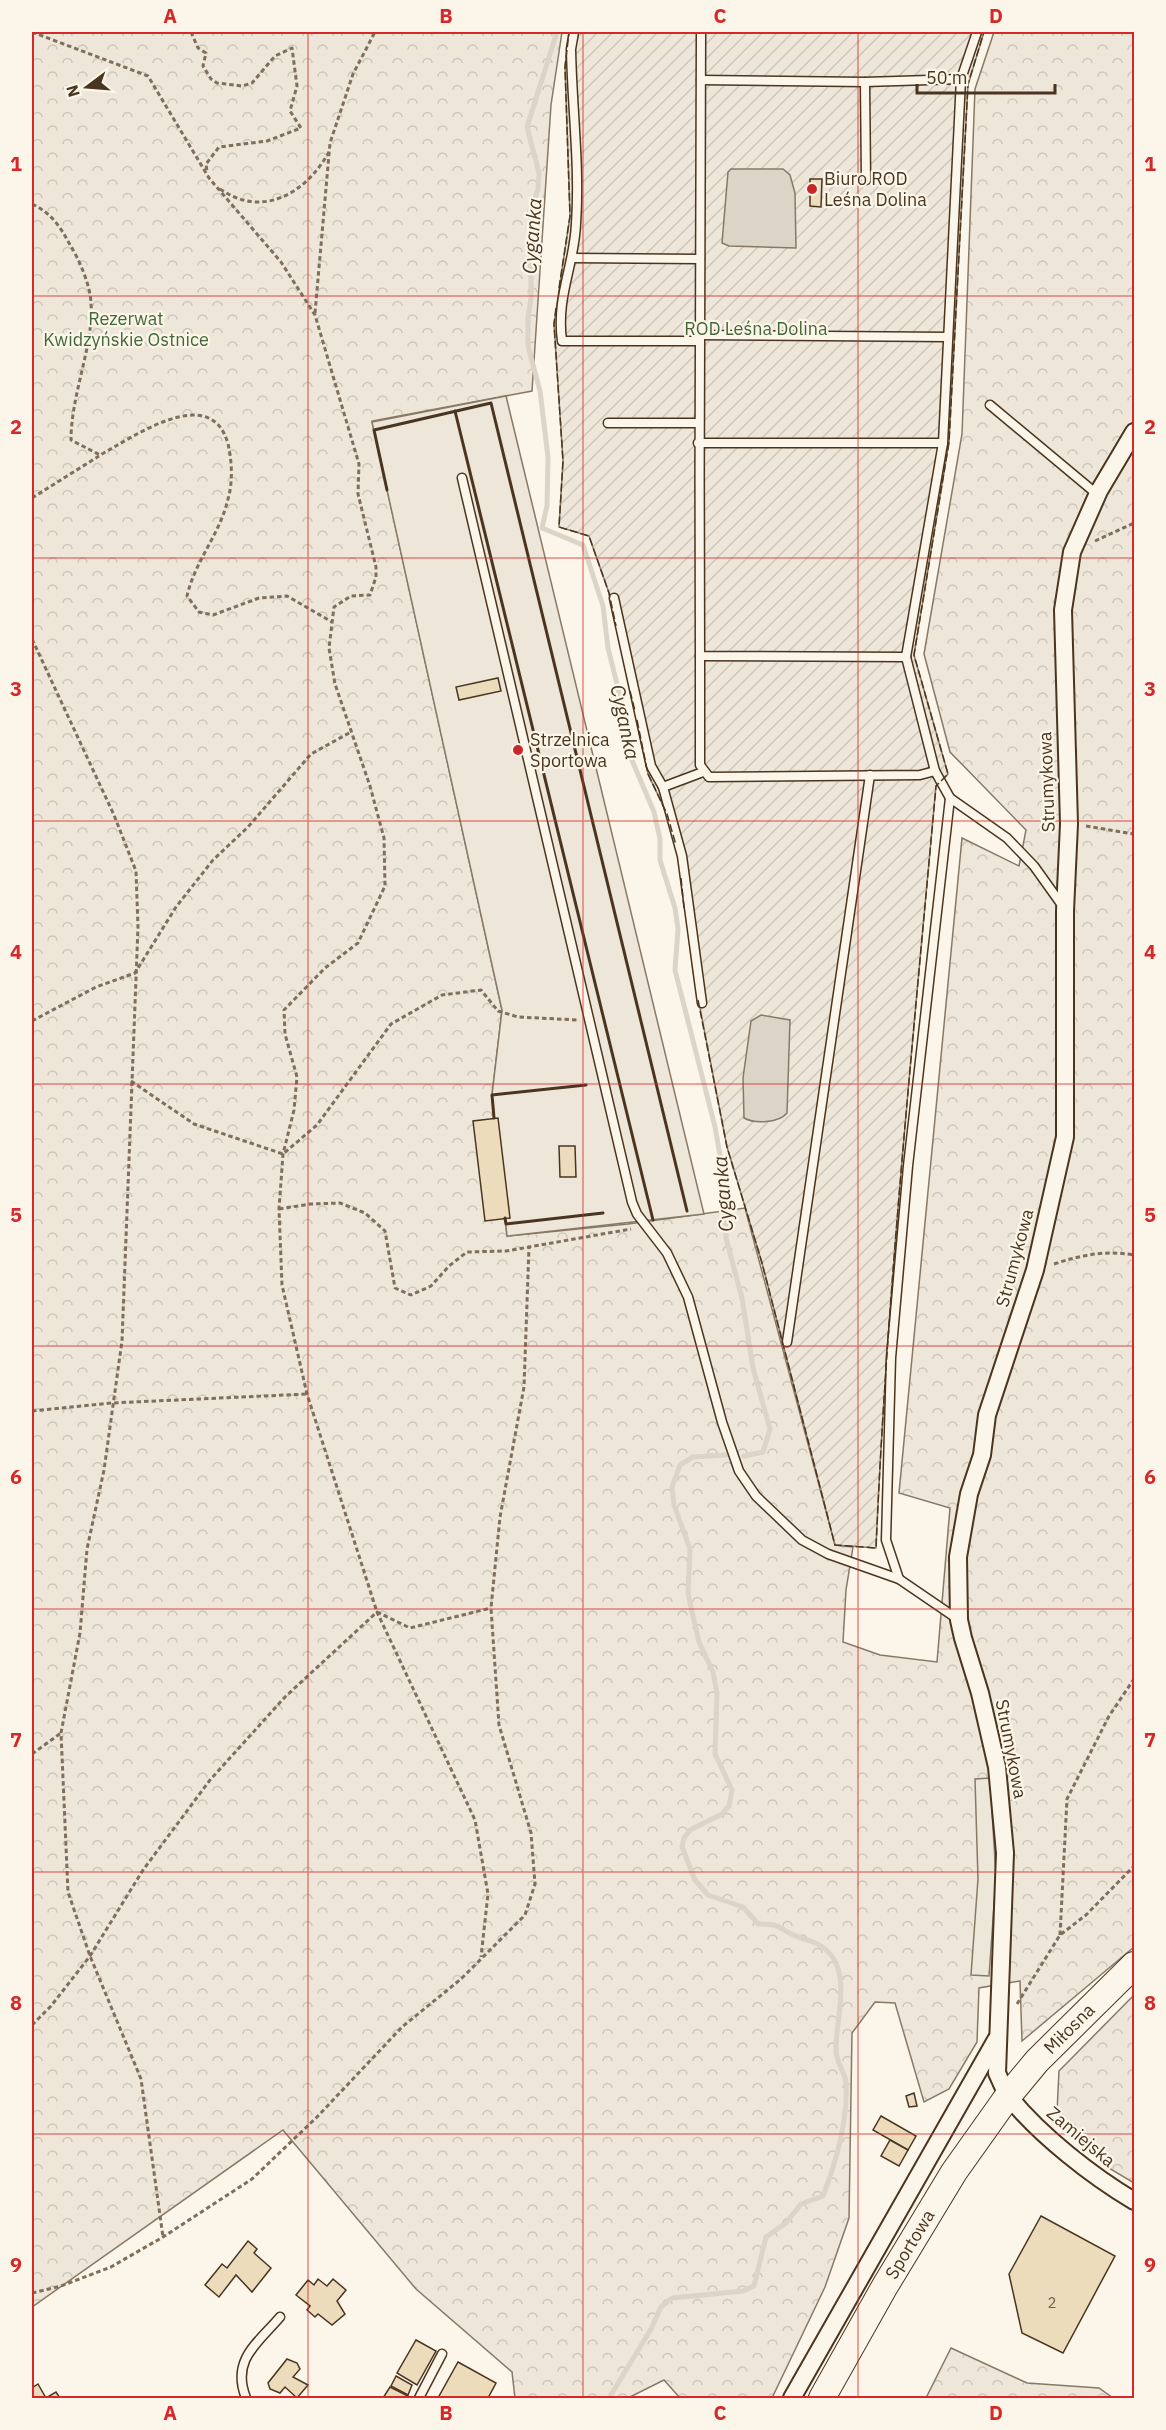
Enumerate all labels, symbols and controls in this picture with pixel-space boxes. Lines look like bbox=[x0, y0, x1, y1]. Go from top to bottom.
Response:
text: A bbox=[163, 2, 177, 29]
text: B bbox=[439, 2, 453, 29]
text: C bbox=[713, 2, 727, 29]
text: D bbox=[989, 2, 1003, 29]
north arrow bbox=[57, 57, 117, 117]
scale bar bbox=[917, 57, 1055, 95]
text: 50 m bbox=[926, 66, 968, 89]
text: N bbox=[61, 83, 84, 99]
text: 1 bbox=[10, 150, 22, 177]
text: 1 bbox=[1144, 150, 1156, 177]
place label: Biuro ROD Leśna Dolina bbox=[824, 167, 927, 211]
marker: Biuro ROD Leśna Dolina bbox=[805, 182, 819, 196]
water label: Cyganka bbox=[515, 197, 548, 275]
park label: Rezerwat Kwidzyńskie Ostnice bbox=[43, 307, 209, 351]
park label: ROD Leśna Dolina bbox=[684, 317, 828, 340]
text: 2 bbox=[10, 413, 22, 440]
text: 2 bbox=[1144, 413, 1156, 440]
text: 3 bbox=[10, 675, 22, 702]
text: 3 bbox=[1144, 675, 1156, 702]
water label: Cyganka bbox=[604, 682, 647, 762]
place label: Strzelnica Sportowa bbox=[530, 728, 610, 772]
street label: Strumykowa bbox=[1033, 731, 1060, 833]
marker: Strzelnica Sportowa bbox=[511, 743, 525, 757]
text: 4 bbox=[10, 938, 22, 965]
text: 4 bbox=[1144, 938, 1156, 965]
water label: Cyganka bbox=[706, 1155, 739, 1233]
text: 5 bbox=[10, 1201, 22, 1228]
text: 5 bbox=[1144, 1201, 1156, 1228]
street label: Strumykowa bbox=[990, 1206, 1039, 1309]
text: 6 bbox=[10, 1463, 22, 1490]
text: 6 bbox=[1144, 1463, 1156, 1490]
street label: Strumykowa bbox=[991, 1697, 1032, 1801]
text: 7 bbox=[10, 1726, 22, 1753]
text: 7 bbox=[1144, 1726, 1156, 1753]
text: 8 bbox=[10, 1989, 22, 2016]
text: 8 bbox=[1144, 1989, 1156, 2016]
street label: Miłosna bbox=[1039, 1998, 1100, 2059]
street label: Zamiejska bbox=[1042, 2101, 1121, 2172]
street label: Sportowa bbox=[880, 2205, 940, 2283]
text: 9 bbox=[10, 2251, 22, 2278]
text: 9 bbox=[1144, 2251, 1156, 2278]
house number: 2 bbox=[1047, 2293, 1057, 2312]
text: A bbox=[163, 2399, 177, 2426]
text: B bbox=[439, 2399, 453, 2426]
text: C bbox=[713, 2399, 727, 2426]
text: D bbox=[989, 2399, 1003, 2426]

